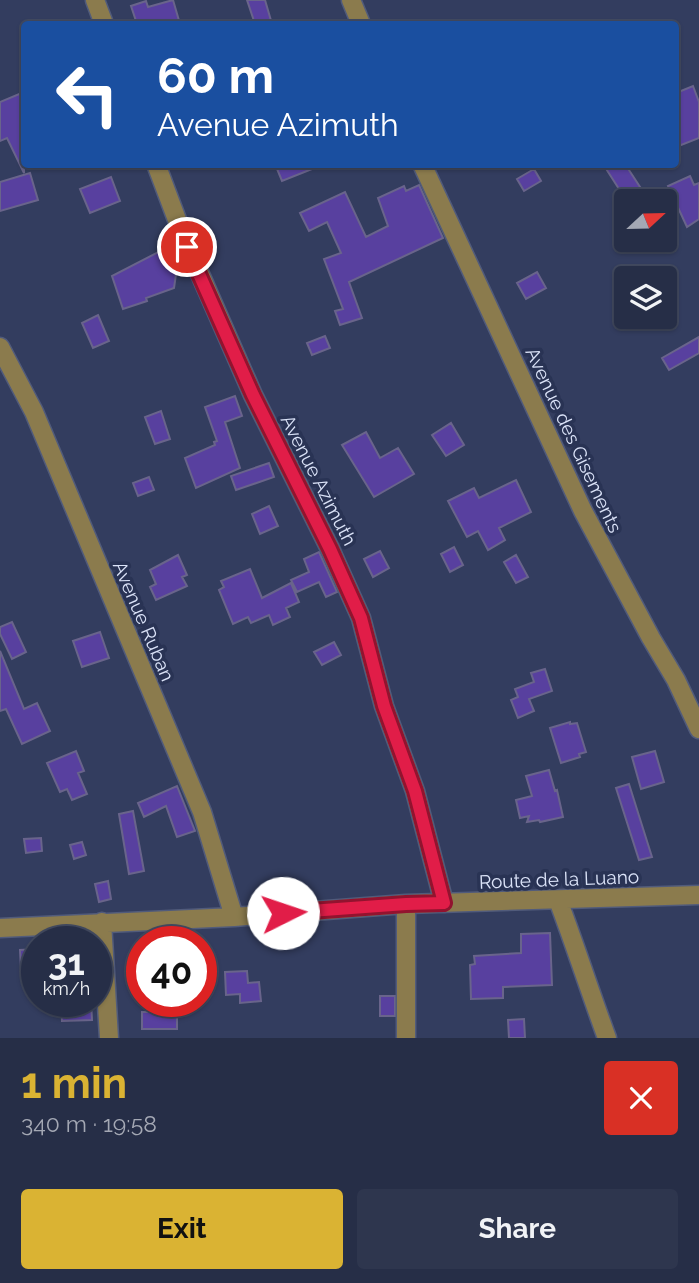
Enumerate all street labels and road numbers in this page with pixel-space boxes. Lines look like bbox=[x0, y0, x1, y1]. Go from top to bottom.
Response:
street label: Avenue des Gisements bbox=[521, 344, 627, 536]
street label: Avenue Azimuth bbox=[277, 411, 361, 549]
street label: Avenue Ruban bbox=[109, 558, 179, 684]
street label: Route de la Luano bbox=[479, 865, 639, 893]

